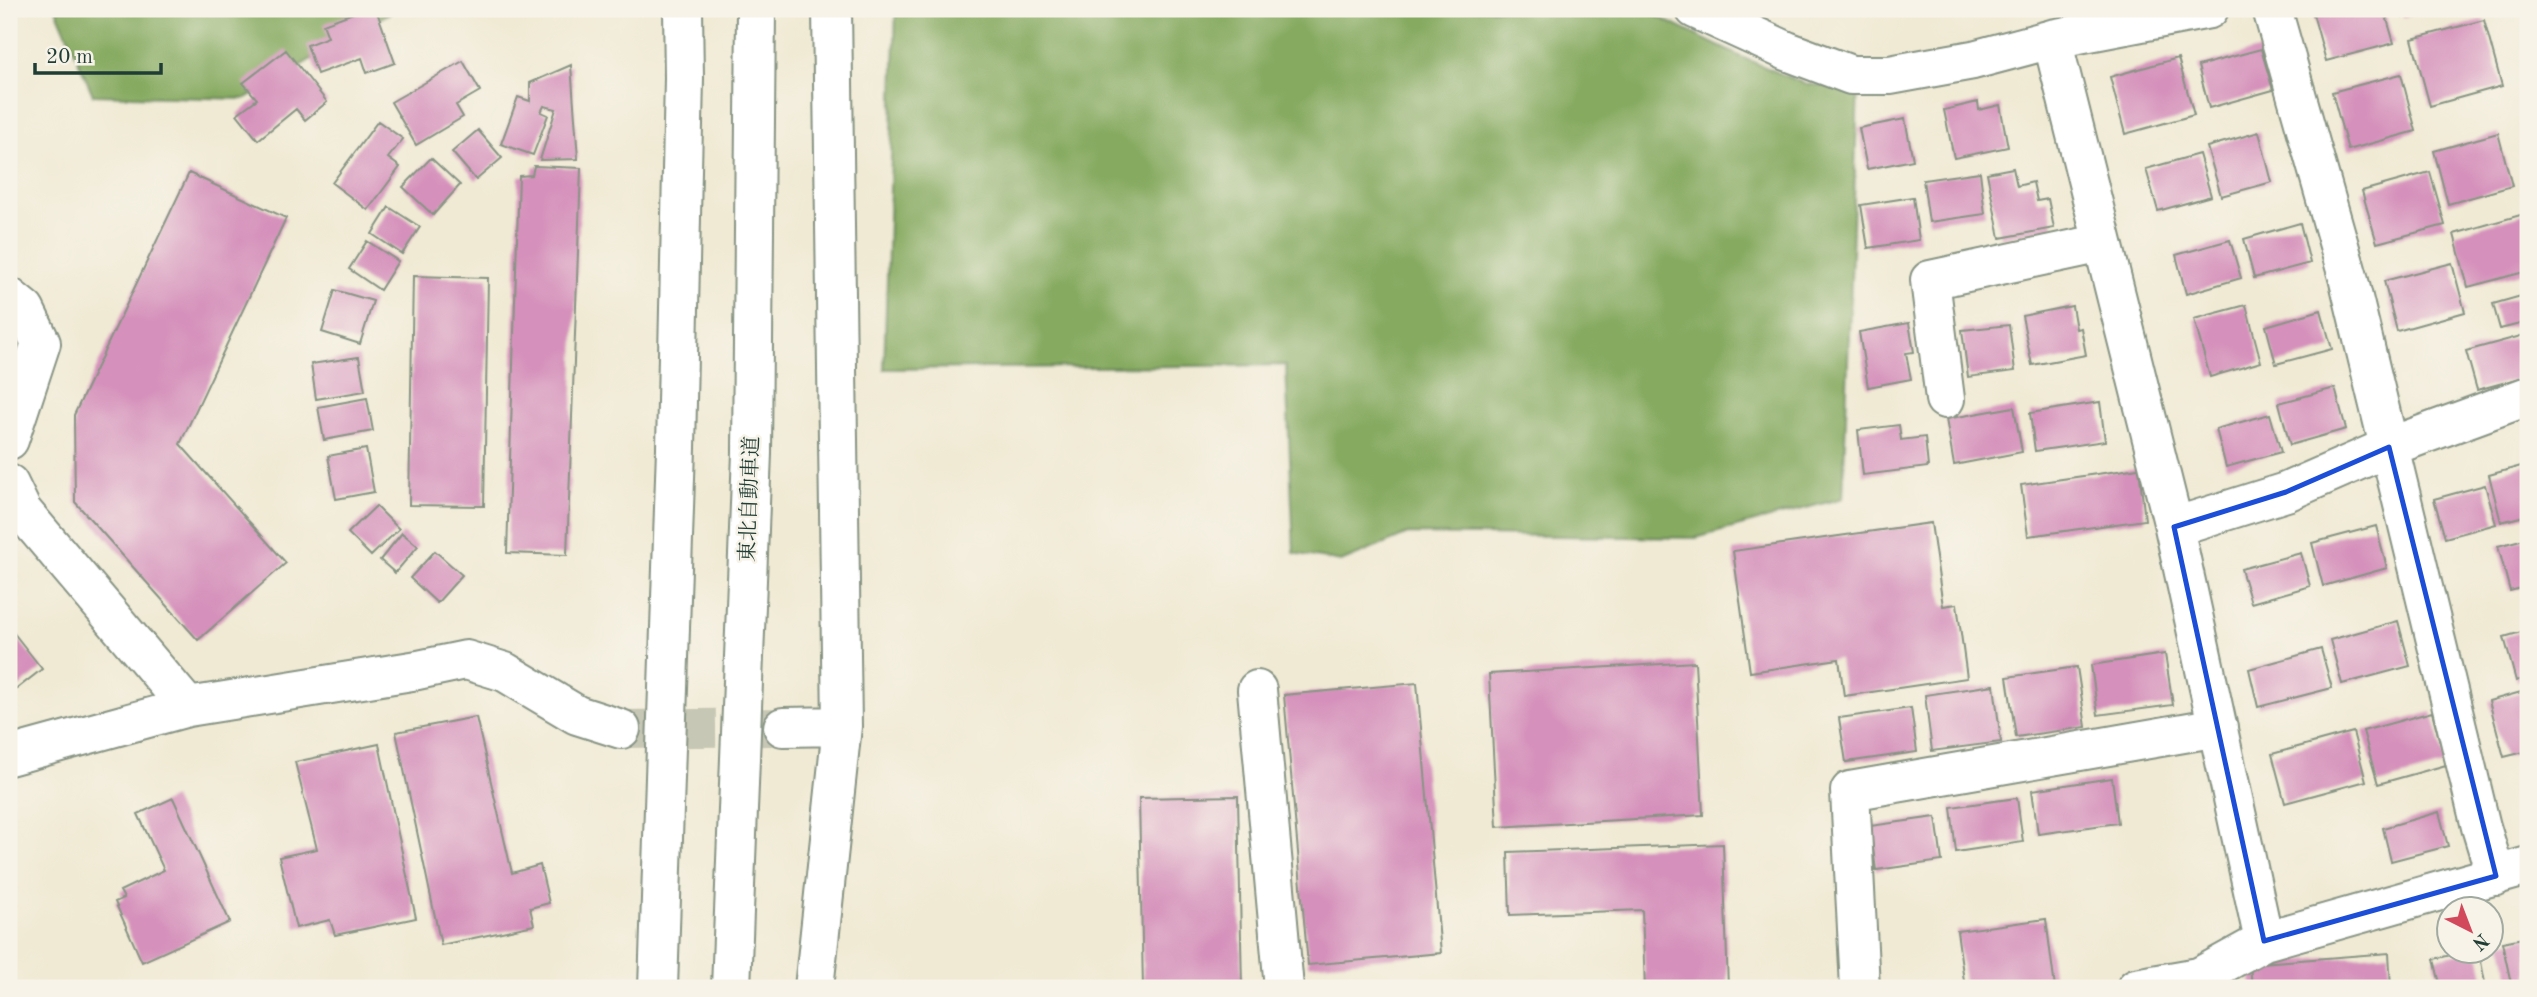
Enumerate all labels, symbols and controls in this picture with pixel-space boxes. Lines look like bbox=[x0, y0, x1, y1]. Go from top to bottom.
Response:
scale bar bbox=[35, 32, 161, 76]
text: 20 m bbox=[46, 47, 93, 68]
street label: 東北自動車道 bbox=[736, 436, 763, 562]
north arrow bbox=[2436, 895, 2506, 965]
text: N bbox=[2468, 929, 2491, 953]

